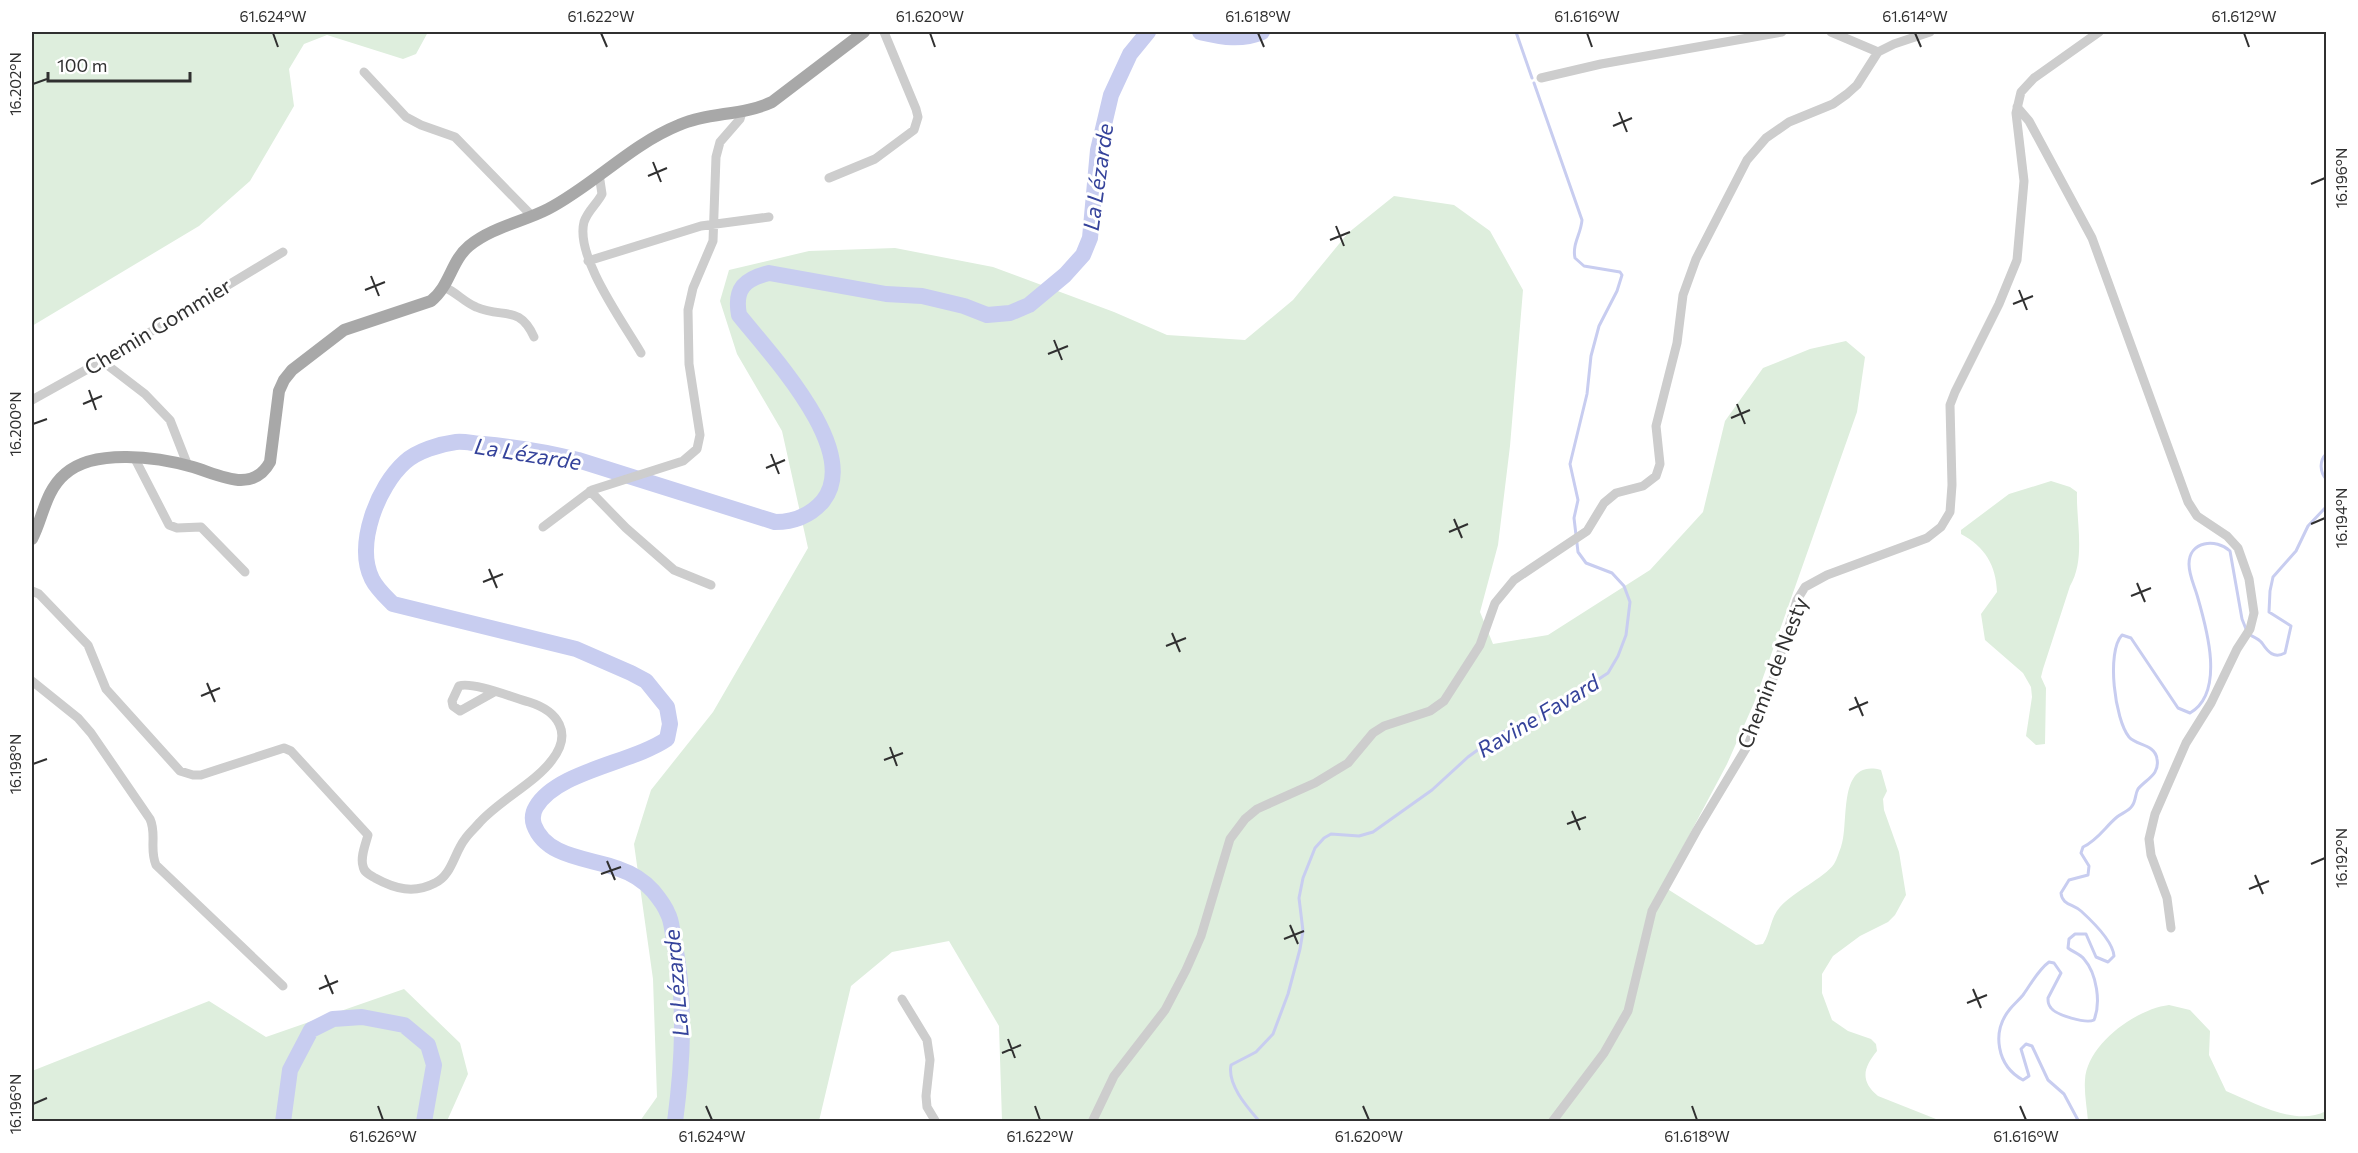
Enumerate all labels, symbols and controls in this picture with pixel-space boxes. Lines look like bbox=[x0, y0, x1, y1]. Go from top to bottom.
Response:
text: 61.624°W bbox=[239, 7, 307, 25]
text: 61.622°W bbox=[568, 7, 634, 25]
text: 61.620°W bbox=[896, 7, 964, 25]
text: 61.618°W bbox=[1225, 7, 1291, 25]
text: 61.616°W bbox=[1554, 7, 1620, 25]
text: 61.614°W bbox=[1882, 7, 1948, 25]
text: 61.612°W bbox=[2211, 7, 2277, 25]
scale bar bbox=[48, 45, 190, 83]
text: 16.202°N bbox=[6, 52, 24, 116]
text: 100 m bbox=[57, 54, 107, 76]
water label: La Lézarde bbox=[1077, 121, 1118, 232]
text: 16.196°N bbox=[2332, 148, 2350, 208]
street label: Chemin Gommier bbox=[79, 272, 235, 379]
text: 16.200°N bbox=[6, 392, 24, 457]
water label: La Lézarde bbox=[473, 432, 584, 475]
text: 16.194°N bbox=[2332, 488, 2350, 548]
street label: Chemin de Nesty bbox=[1731, 593, 1812, 752]
water label: Ravine Favard bbox=[1472, 668, 1605, 763]
text: 16.198°N bbox=[6, 734, 24, 794]
text: 16.192°N bbox=[2332, 828, 2350, 888]
water label: La Lézarde bbox=[657, 928, 694, 1038]
text: 16.196°N bbox=[6, 1074, 24, 1134]
text: 61.626°W bbox=[349, 1127, 417, 1145]
text: 61.624°W bbox=[678, 1127, 746, 1145]
text: 61.622°W bbox=[1007, 1127, 1073, 1145]
text: 61.620°W bbox=[1335, 1127, 1403, 1145]
text: 61.618°W bbox=[1664, 1127, 1730, 1145]
text: 61.616°W bbox=[1993, 1127, 2059, 1145]

